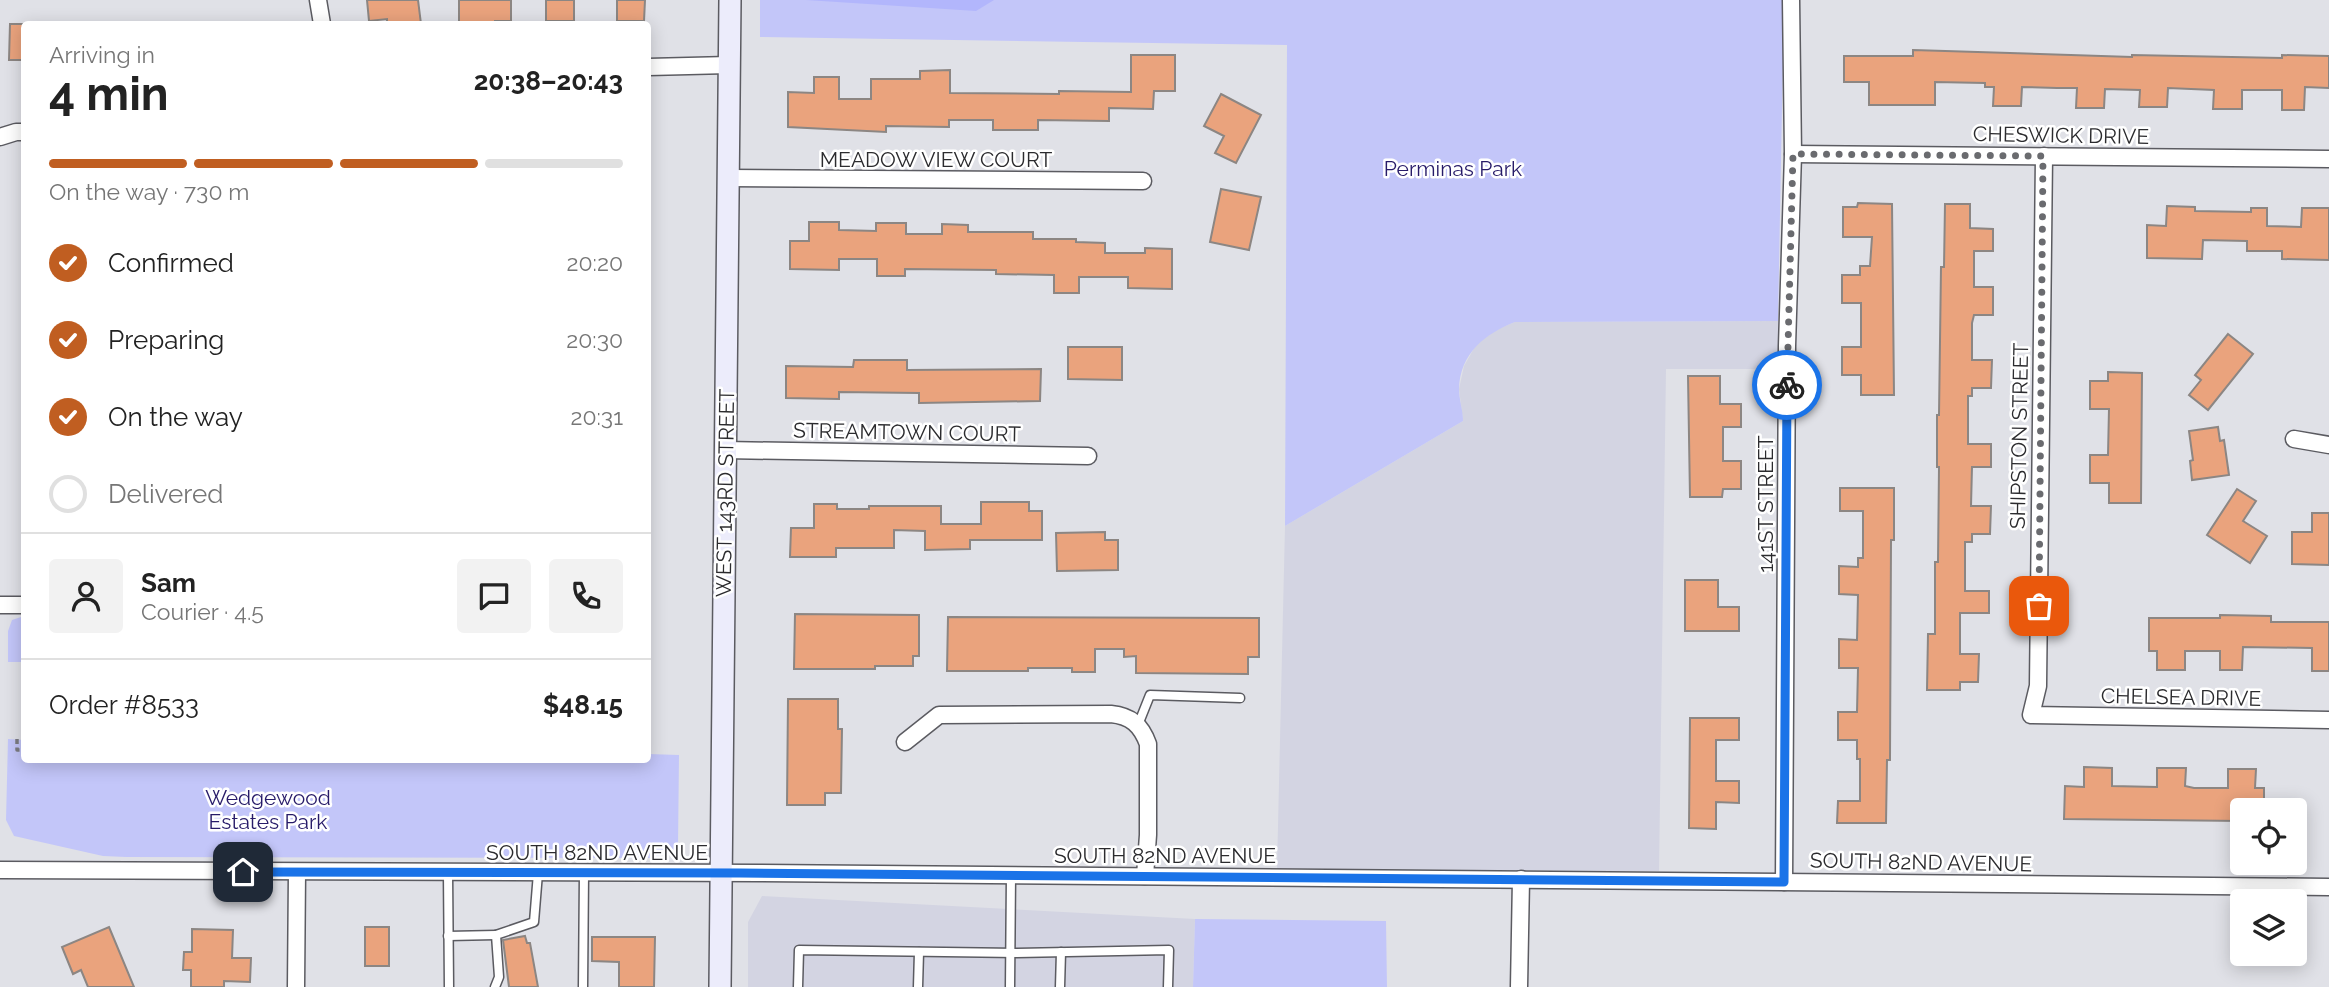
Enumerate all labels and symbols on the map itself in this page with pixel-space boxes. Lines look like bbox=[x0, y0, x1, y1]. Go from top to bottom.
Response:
street label: CHESWICK DRIVE bbox=[1973, 121, 2149, 149]
street label: MEADOW VIEW COURT bbox=[820, 147, 1052, 172]
park label: Perminas Park bbox=[1384, 156, 1522, 181]
street label: SHIPSTON STREET bbox=[2005, 342, 2033, 529]
courier bbox=[1752, 350, 1822, 420]
street label: WEST 143RD STREET bbox=[711, 388, 739, 597]
street label: STREAMTOWN COURT bbox=[793, 418, 1021, 446]
street label: 141ST STREET bbox=[1753, 435, 1778, 573]
pin bbox=[2009, 576, 2069, 636]
street label: CHELSEA DRIVE bbox=[2101, 683, 2261, 711]
park label: Wedgewood Estates Park bbox=[205, 785, 331, 834]
street label: SOUTH 82ND AVENUE bbox=[486, 840, 708, 865]
pin bbox=[213, 842, 273, 902]
street label: SOUTH 82ND AVENUE bbox=[1054, 843, 1276, 868]
street label: SOUTH 82ND AVENUE bbox=[1810, 848, 2032, 876]

